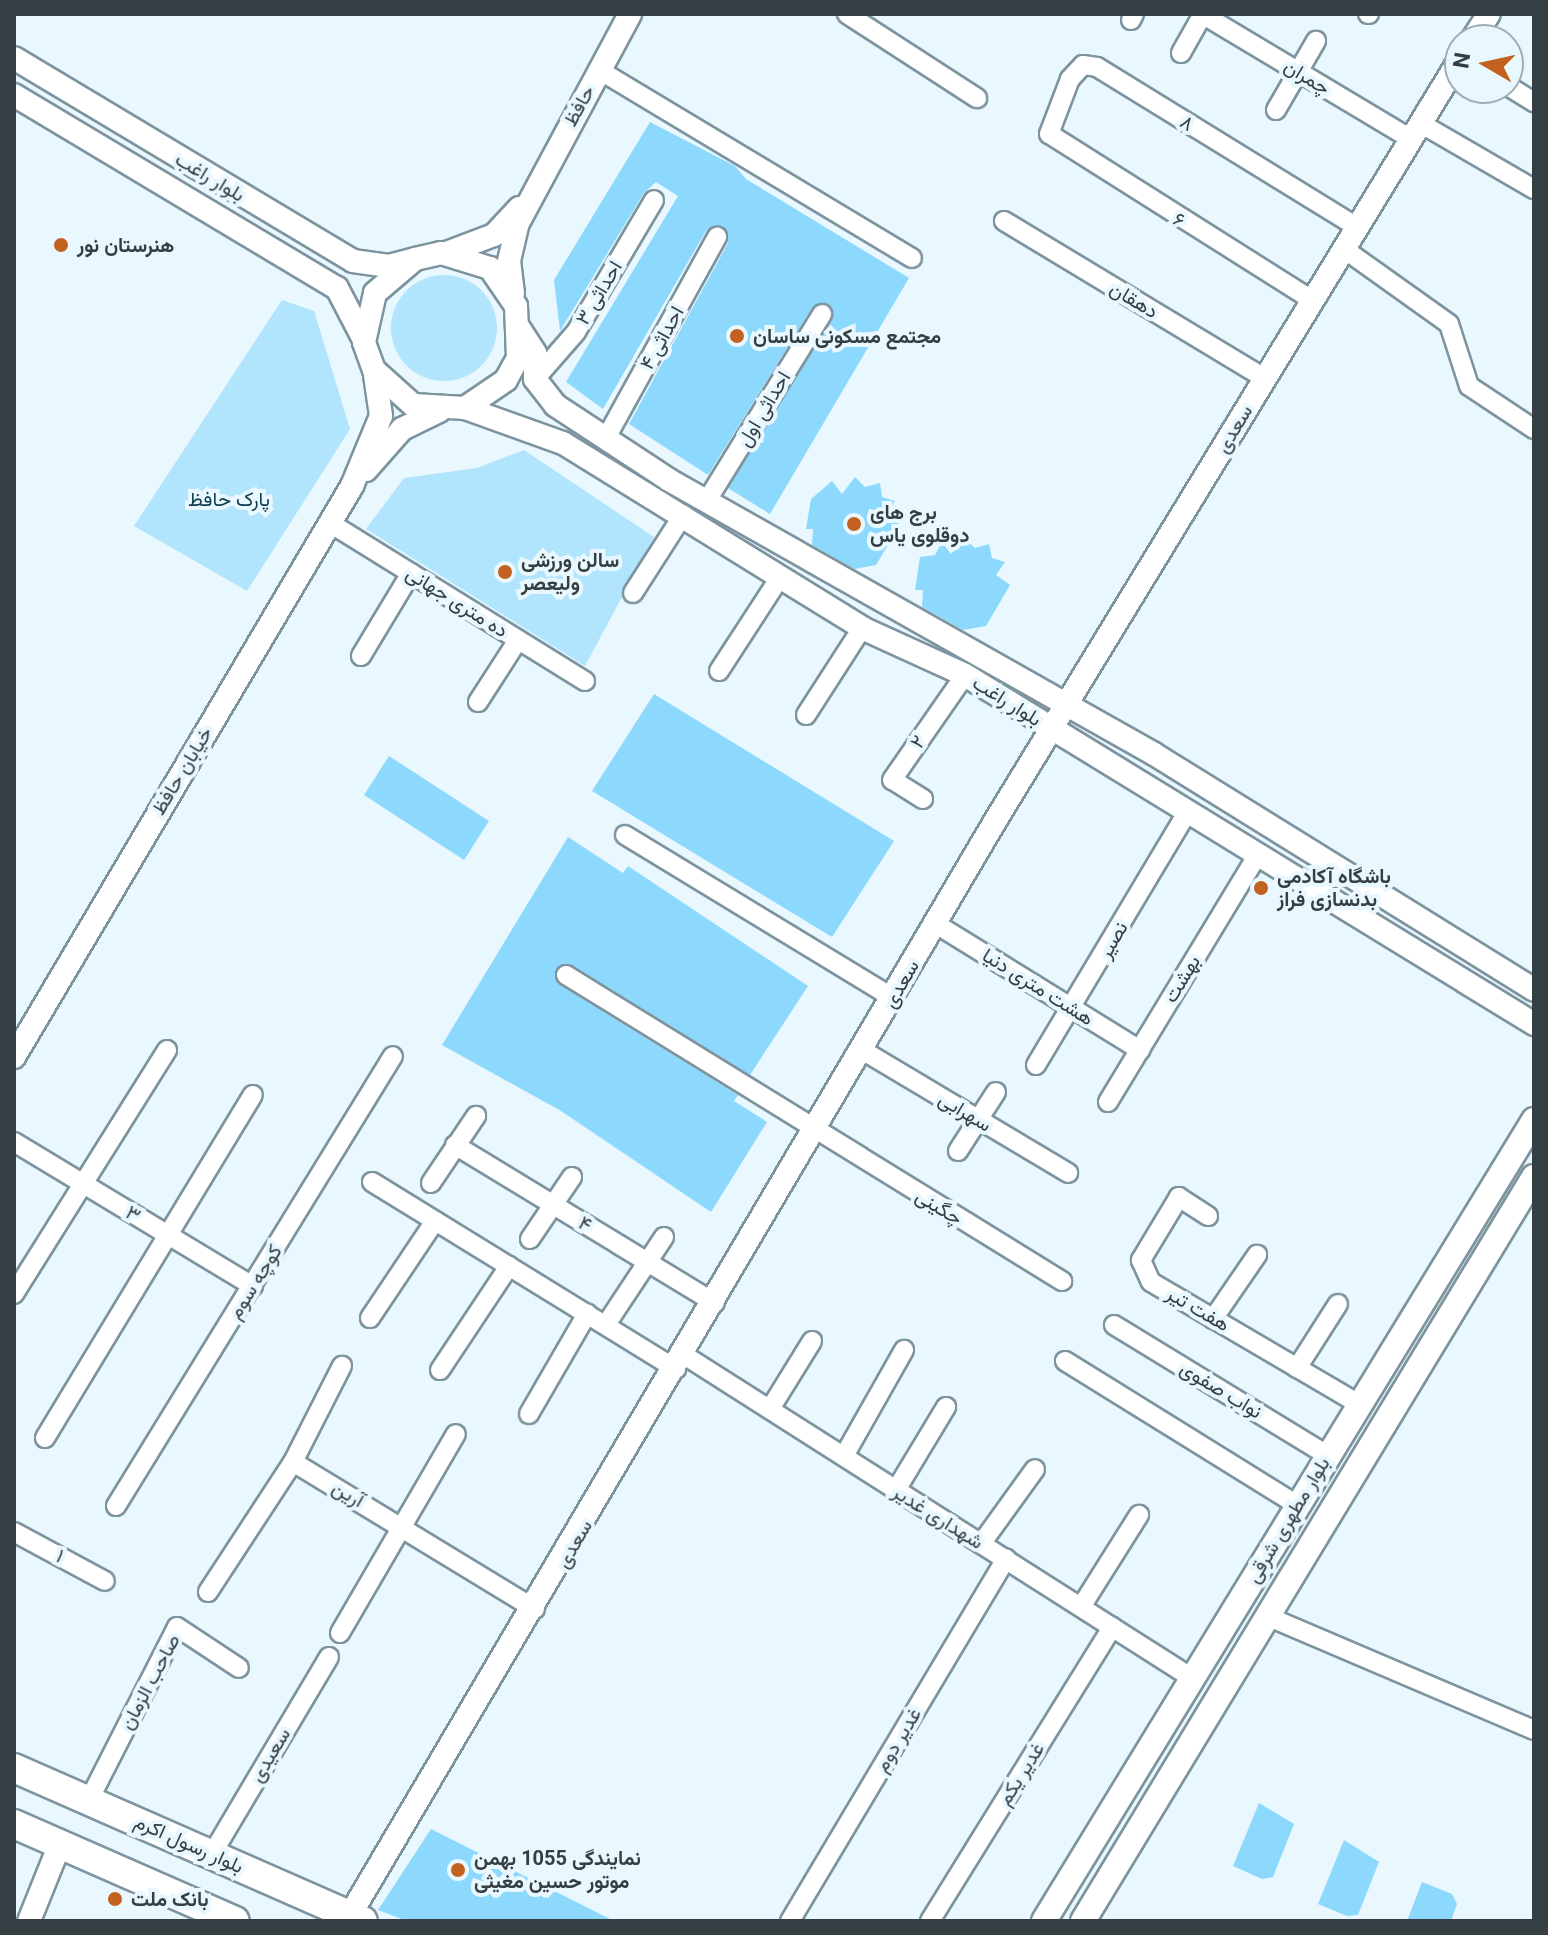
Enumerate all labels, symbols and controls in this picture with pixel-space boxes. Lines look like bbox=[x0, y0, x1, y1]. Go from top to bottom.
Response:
north arrow bbox=[1444, 24, 1524, 104]
text: N bbox=[1448, 51, 1475, 70]
street label: چمران bbox=[1280, 54, 1334, 100]
street label: حافظ bbox=[558, 81, 600, 131]
street label: ۸ bbox=[1176, 110, 1198, 136]
street label: بلوار راغب bbox=[171, 147, 249, 207]
street label: ۶ bbox=[1169, 207, 1189, 233]
place label: هنرستان نور bbox=[77, 233, 174, 257]
marker: هنرستان نور bbox=[52, 236, 70, 254]
street label: احداثی ۳ bbox=[571, 257, 627, 329]
street label: دهقان bbox=[1105, 276, 1163, 324]
street label: احداثی ۴ bbox=[635, 302, 689, 374]
place label: مجتمع مسکونی ساسان bbox=[753, 324, 941, 348]
marker: مجتمع مسکونی ساسان bbox=[728, 327, 746, 345]
street label: احداثی اول bbox=[732, 367, 796, 451]
street label: سعدی bbox=[1210, 401, 1258, 457]
park label: پارک حافظ bbox=[188, 487, 270, 511]
place label: برج های دوقلوی یاس bbox=[870, 500, 969, 547]
marker: برج های دوقلوی یاس bbox=[845, 515, 863, 533]
place label: سالن ورزشی ولیعصر bbox=[521, 548, 619, 595]
street label: ده متری جهانی bbox=[402, 561, 512, 643]
marker: سالن ورزشی ولیعصر bbox=[496, 563, 514, 581]
street label: بلوار راغب bbox=[968, 670, 1046, 732]
street label: خیابان حافظ bbox=[146, 723, 218, 819]
street label: ۲ bbox=[905, 731, 931, 753]
place label: باشگاه آکادمی بدنسازی فراز bbox=[1277, 864, 1391, 911]
marker: باشگاه آکادمی بدنسازی فراز bbox=[1252, 879, 1270, 897]
street label: نصیر bbox=[1093, 917, 1133, 963]
street label: هشت متری دنیا bbox=[978, 943, 1098, 1031]
street label: بهشت bbox=[1158, 951, 1206, 1007]
street label: سعدی bbox=[878, 955, 924, 1013]
street label: سهرابی bbox=[934, 1087, 996, 1137]
street label: چگینی bbox=[911, 1184, 967, 1230]
street label: ۳ bbox=[121, 1200, 145, 1228]
street label: ۴ bbox=[574, 1211, 596, 1237]
street label: کوچه سوم bbox=[223, 1240, 287, 1324]
street label: هفت تیر bbox=[1162, 1281, 1234, 1337]
street label: نواب صفوی bbox=[1176, 1356, 1266, 1424]
street label: بلوار مطهری شرقی bbox=[1241, 1453, 1335, 1587]
street label: آرین bbox=[328, 1475, 368, 1513]
street label: شهداری غدیر bbox=[888, 1480, 988, 1554]
street label: سعدی bbox=[551, 1515, 597, 1573]
street label: ۱ bbox=[52, 1544, 68, 1568]
street label: صاحب الزمان bbox=[115, 1630, 185, 1734]
street label: غدیر دوم bbox=[869, 1703, 927, 1777]
street label: سعیدی bbox=[244, 1723, 296, 1787]
street label: غدیر یکم bbox=[992, 1738, 1050, 1810]
street label: بلوار رسول اکرم bbox=[131, 1809, 247, 1879]
place label: نمایندگی 1055 بهمن موتور حسین مغیثی bbox=[474, 1846, 641, 1893]
marker: نمایندگی 1055 بهمن موتور حسین مغیثی bbox=[449, 1861, 467, 1879]
place label: بانک ملت bbox=[131, 1887, 208, 1911]
marker: بانک ملت bbox=[106, 1890, 124, 1908]

